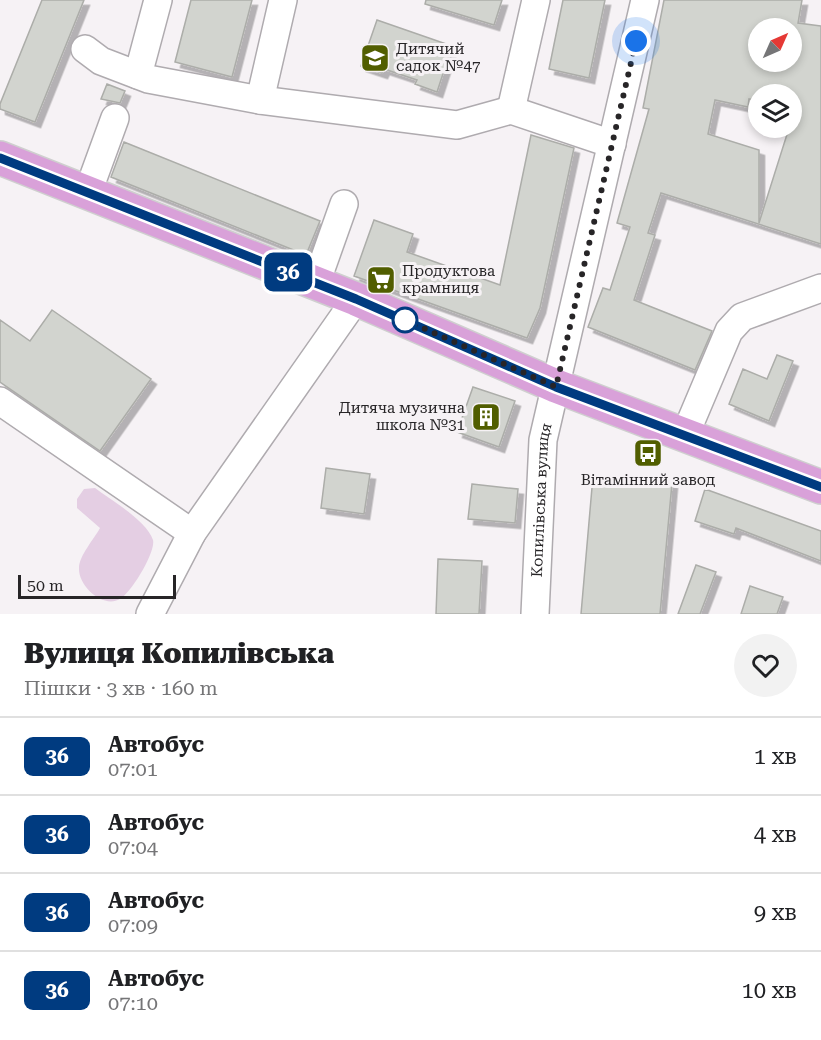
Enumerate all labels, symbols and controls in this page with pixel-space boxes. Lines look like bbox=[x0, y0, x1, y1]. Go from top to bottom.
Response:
north arrow bbox=[748, 18, 802, 72]
map controls bbox=[748, 18, 802, 138]
your location bbox=[621, 26, 651, 56]
place label: Дитячий садок №47 bbox=[396, 40, 480, 75]
school or university icon: Дитячий садок №47 bbox=[359, 42, 391, 74]
button: layers bbox=[748, 84, 802, 138]
line badge: 36 bbox=[261, 252, 315, 292]
text: 36 bbox=[276, 260, 300, 284]
place label: Продуктова крамниця bbox=[402, 262, 495, 297]
supermarket icon: Продуктова крамниця bbox=[365, 264, 397, 296]
unlabelled marker bbox=[392, 307, 418, 333]
place label: Дитяча музична школа №31 bbox=[339, 399, 465, 434]
building icon: Дитяча музична школа №31 bbox=[470, 401, 502, 433]
street label: Копилівська вулиця bbox=[528, 421, 556, 578]
bus stop icon: Вітамінний завод bbox=[632, 437, 664, 469]
place label: Вітамінний завод bbox=[581, 471, 716, 489]
scale bar bbox=[18, 572, 176, 600]
text: 50 m bbox=[27, 576, 64, 595]
button: heart bbox=[734, 634, 797, 697]
text: Вулиця Копилівська bbox=[24, 637, 334, 670]
text: Пішки · 3 хв · 160 m bbox=[24, 676, 218, 700]
text: Автобус bbox=[108, 732, 204, 757]
text: 36 bbox=[45, 744, 69, 768]
text: 1 хв bbox=[754, 744, 797, 769]
text: 07:01 bbox=[108, 757, 158, 781]
text: Автобус bbox=[108, 810, 204, 835]
text: 36 bbox=[45, 822, 69, 846]
text: 4 хв bbox=[754, 822, 797, 847]
text: 07:04 bbox=[108, 835, 158, 859]
text: Автобус bbox=[108, 888, 204, 913]
text: 36 bbox=[45, 900, 69, 924]
text: 9 хв bbox=[754, 900, 797, 925]
text: 07:09 bbox=[108, 913, 158, 937]
text: Автобус bbox=[108, 966, 204, 991]
text: 36 bbox=[45, 978, 69, 1002]
text: 10 хв bbox=[741, 978, 797, 1003]
text: 07:10 bbox=[108, 991, 158, 1015]

